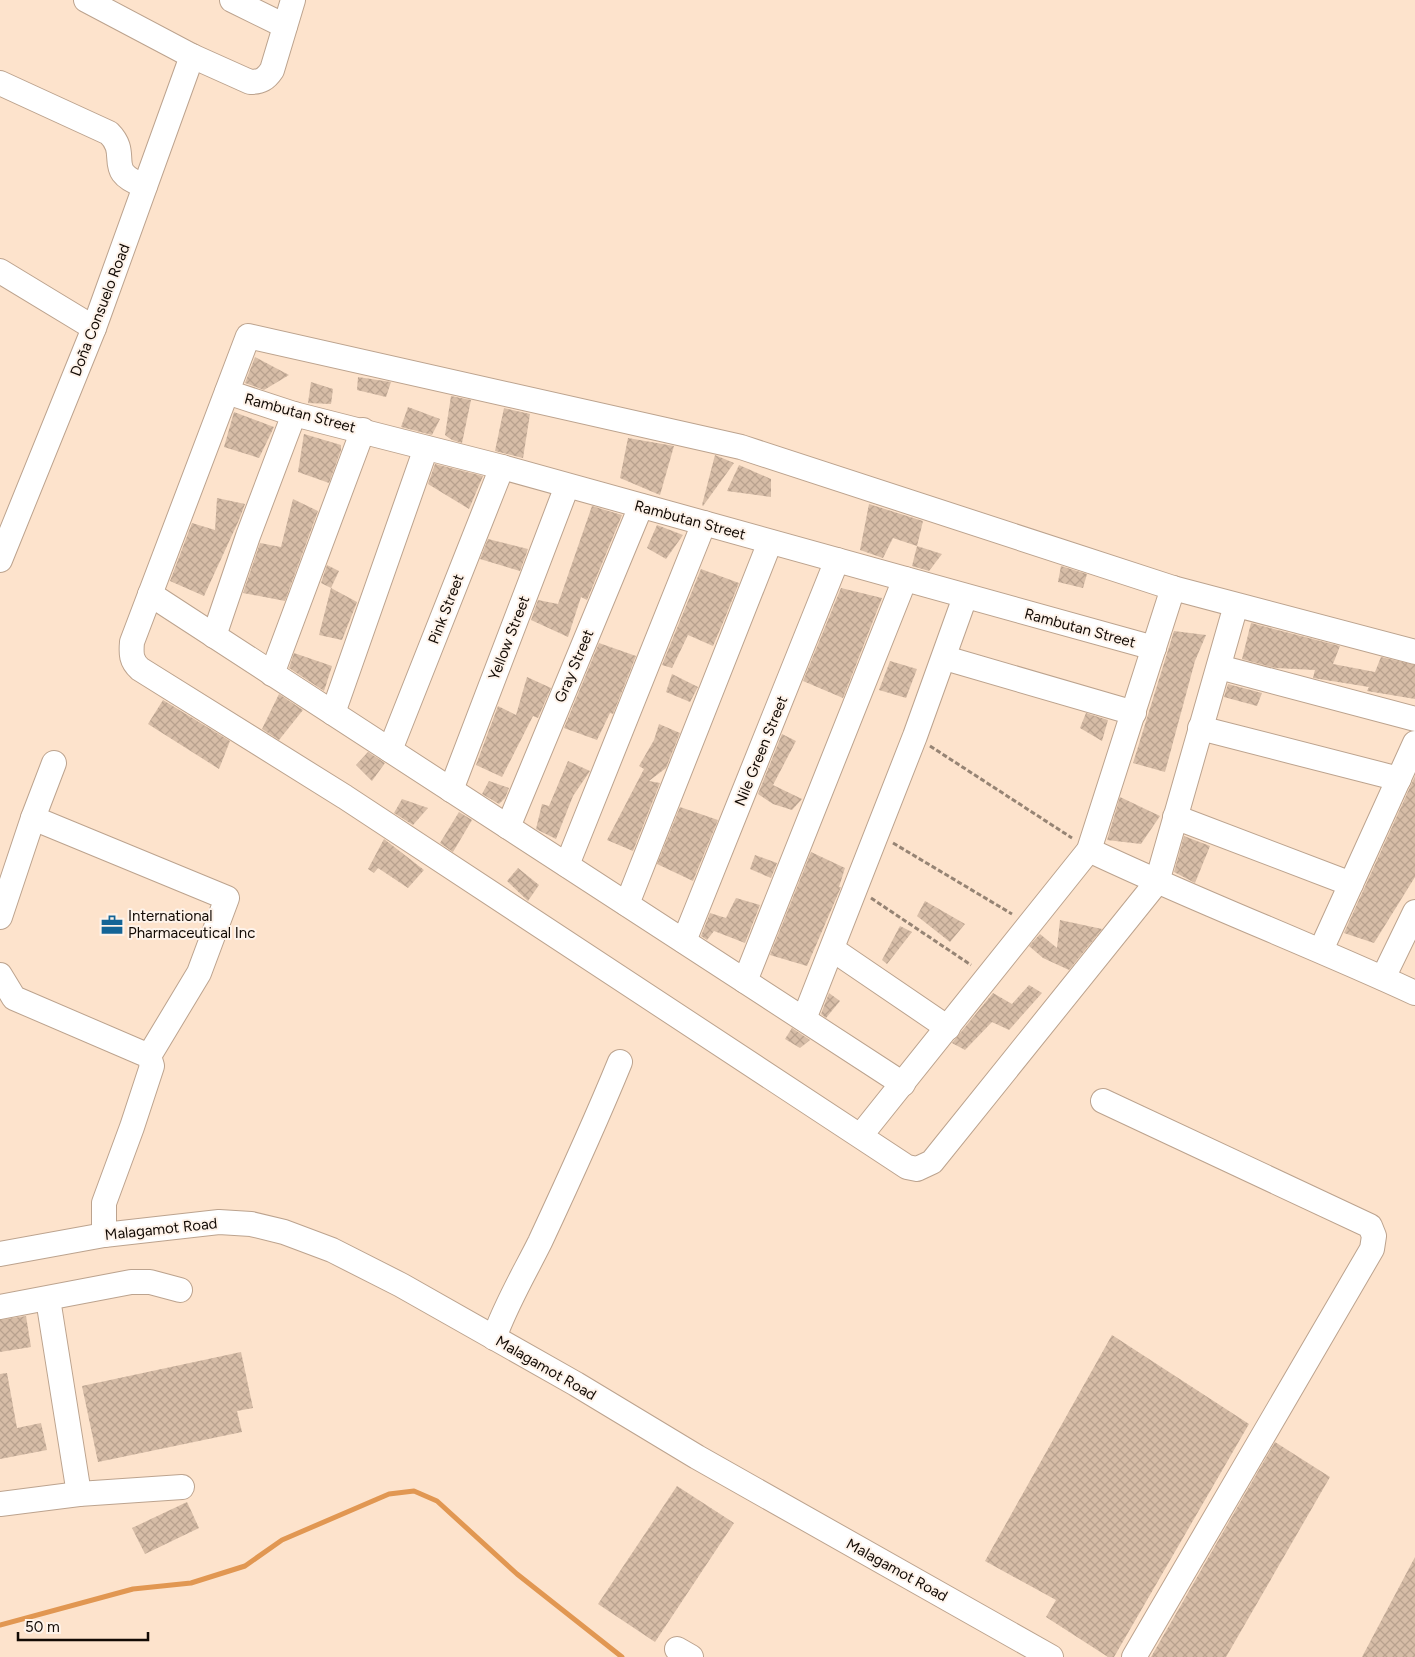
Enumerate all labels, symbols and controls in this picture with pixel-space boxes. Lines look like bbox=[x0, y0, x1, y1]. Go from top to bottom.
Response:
street label: Doña Consuelo Road bbox=[66, 241, 134, 379]
street label: Rambutan Street bbox=[242, 390, 358, 437]
street label: Rambutan Street bbox=[632, 497, 748, 544]
street label: Pink Street bbox=[424, 571, 468, 647]
street label: Yellow Street bbox=[485, 593, 533, 683]
street label: Rambutan Street bbox=[1022, 605, 1138, 652]
street label: Gray Street bbox=[551, 626, 598, 705]
street label: Nile Green Street bbox=[731, 693, 791, 809]
place label: International Pharmaceutical Inc bbox=[128, 907, 255, 942]
office icon: International Pharmaceutical Inc bbox=[99, 912, 125, 938]
street label: Malagamot Road bbox=[104, 1214, 218, 1244]
street label: Malagamot Road bbox=[493, 1332, 599, 1404]
street label: Malagamot Road bbox=[843, 1535, 951, 1605]
scale bar bbox=[18, 1610, 148, 1642]
text: 50 m bbox=[25, 1618, 60, 1636]

